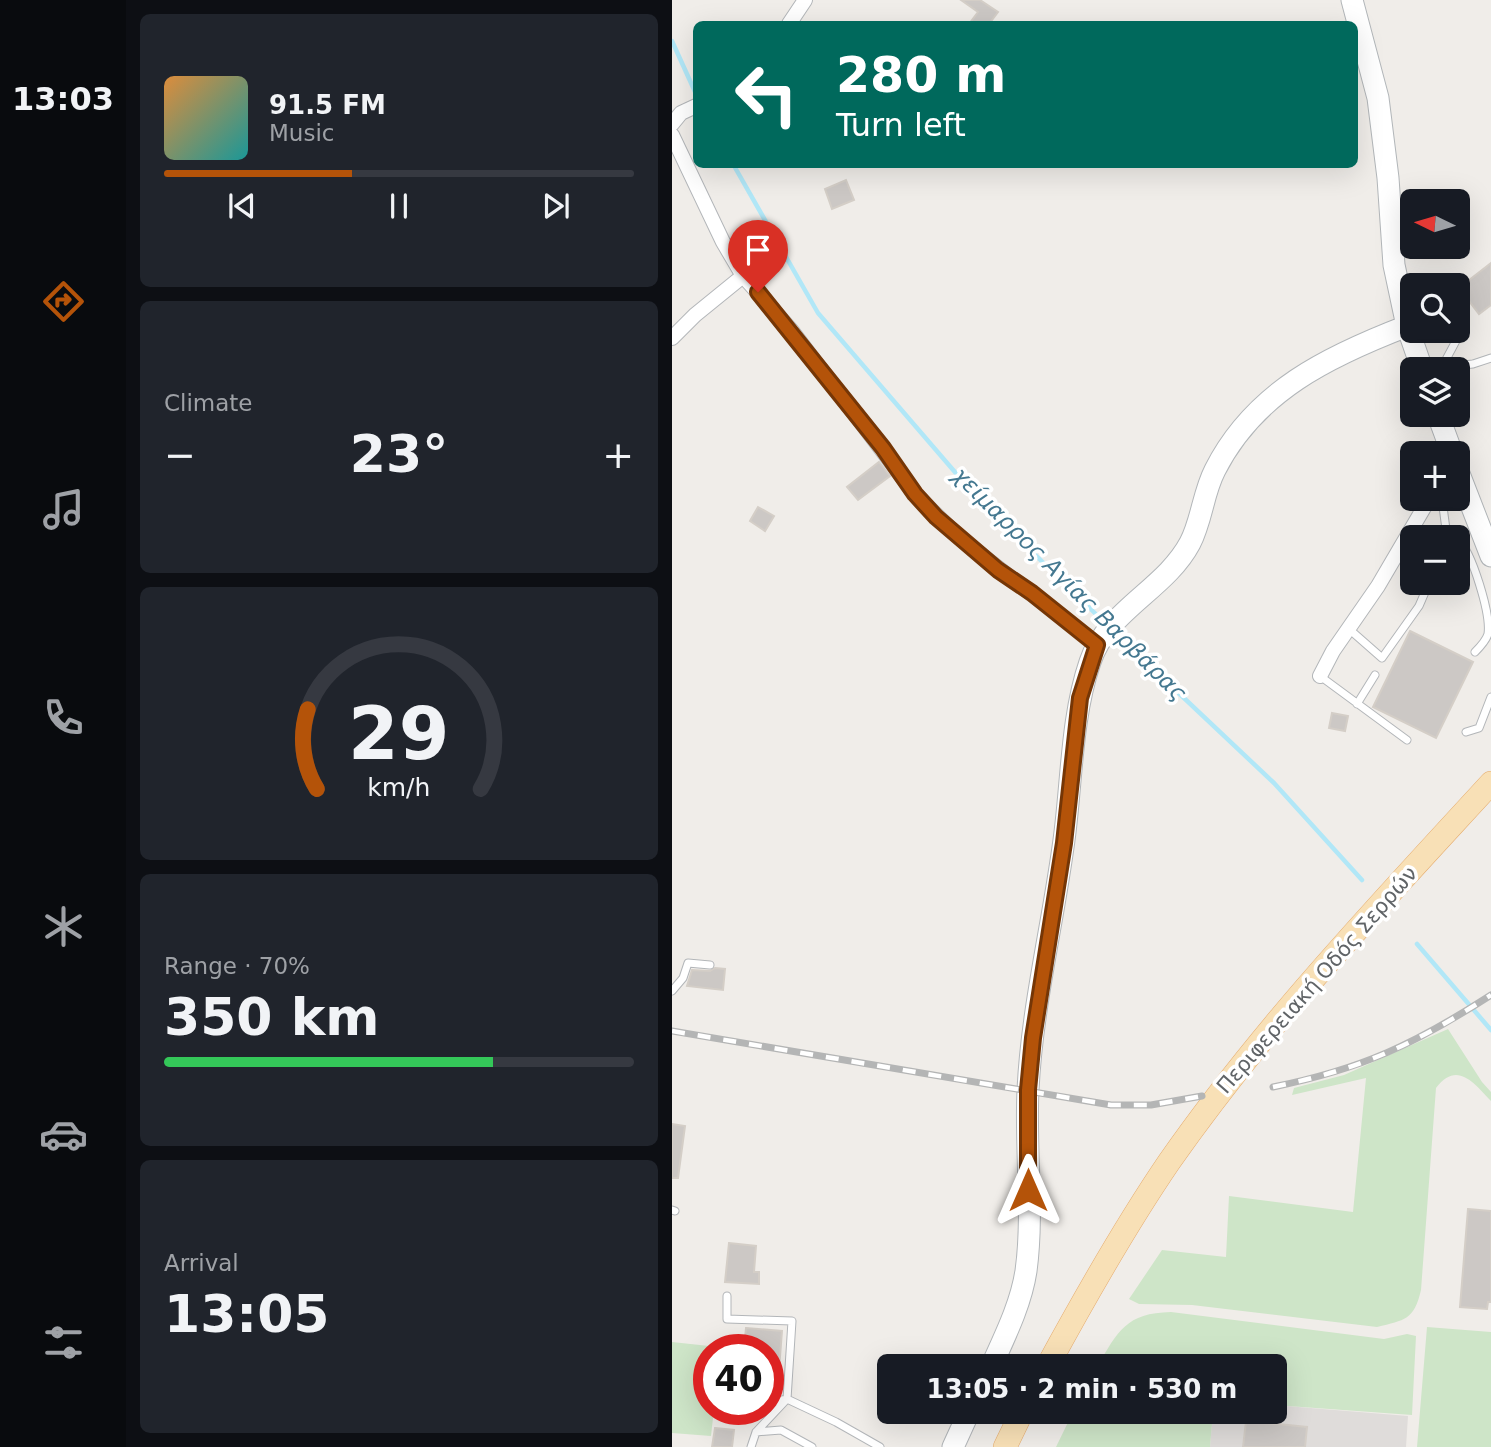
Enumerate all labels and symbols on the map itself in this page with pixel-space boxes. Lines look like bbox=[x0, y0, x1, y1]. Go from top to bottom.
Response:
north arrow bbox=[1400, 189, 1470, 259]
pin bbox=[728, 220, 788, 292]
water label: χείμαρρος Αγίας Βαρβάρας bbox=[946, 460, 1192, 706]
street label: Περιφερειακή Οδός Σερρών bbox=[1212, 862, 1422, 1098]
position arrow bbox=[991, 1153, 1065, 1227]
speed limit sign: 40 bbox=[693, 1334, 784, 1425]

